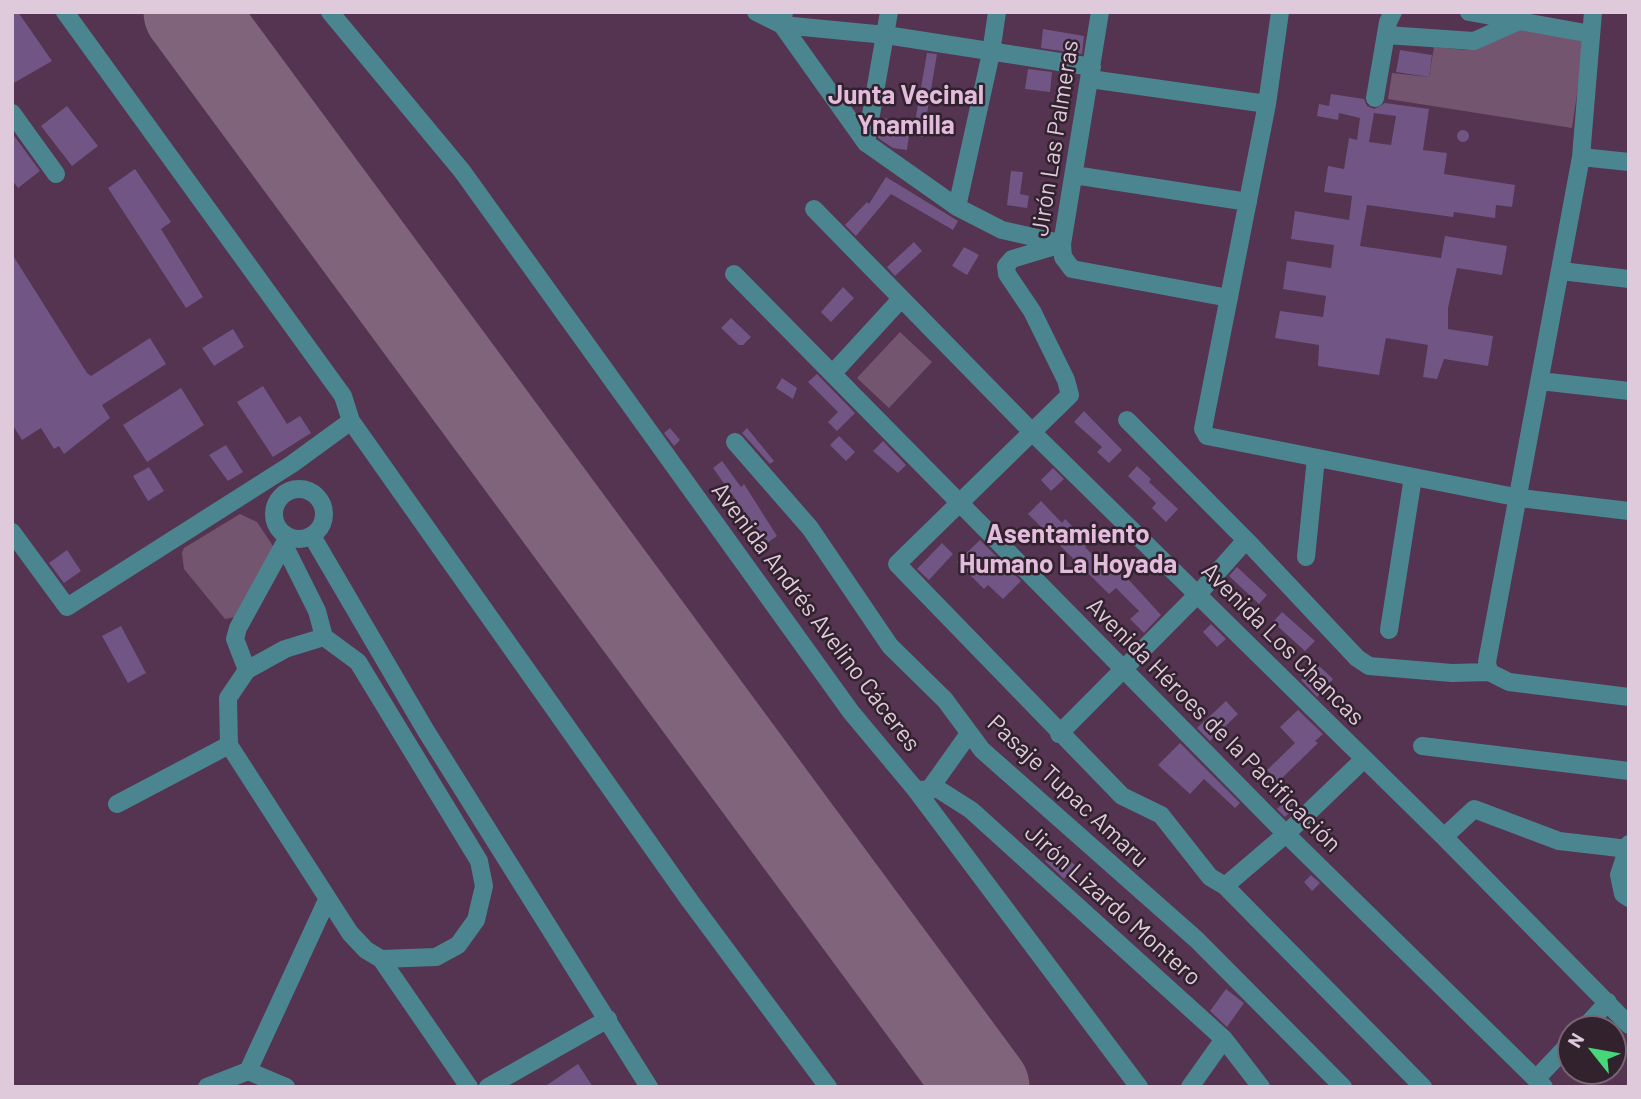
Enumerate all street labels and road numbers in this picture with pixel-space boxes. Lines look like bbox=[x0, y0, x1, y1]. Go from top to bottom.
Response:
street label: Jirón Las Palmeras bbox=[1025, 38, 1085, 238]
street label: Avenida Andrés Avelino Cáceres bbox=[705, 477, 927, 757]
street label: Avenida Los Chancas bbox=[1195, 556, 1371, 732]
street label: Avenida Héroes de la Pacificación bbox=[1081, 592, 1347, 858]
street label: Pasaje Tupac Amaru bbox=[981, 709, 1155, 873]
street label: Jirón Lizardo Montero bbox=[1019, 818, 1207, 992]

